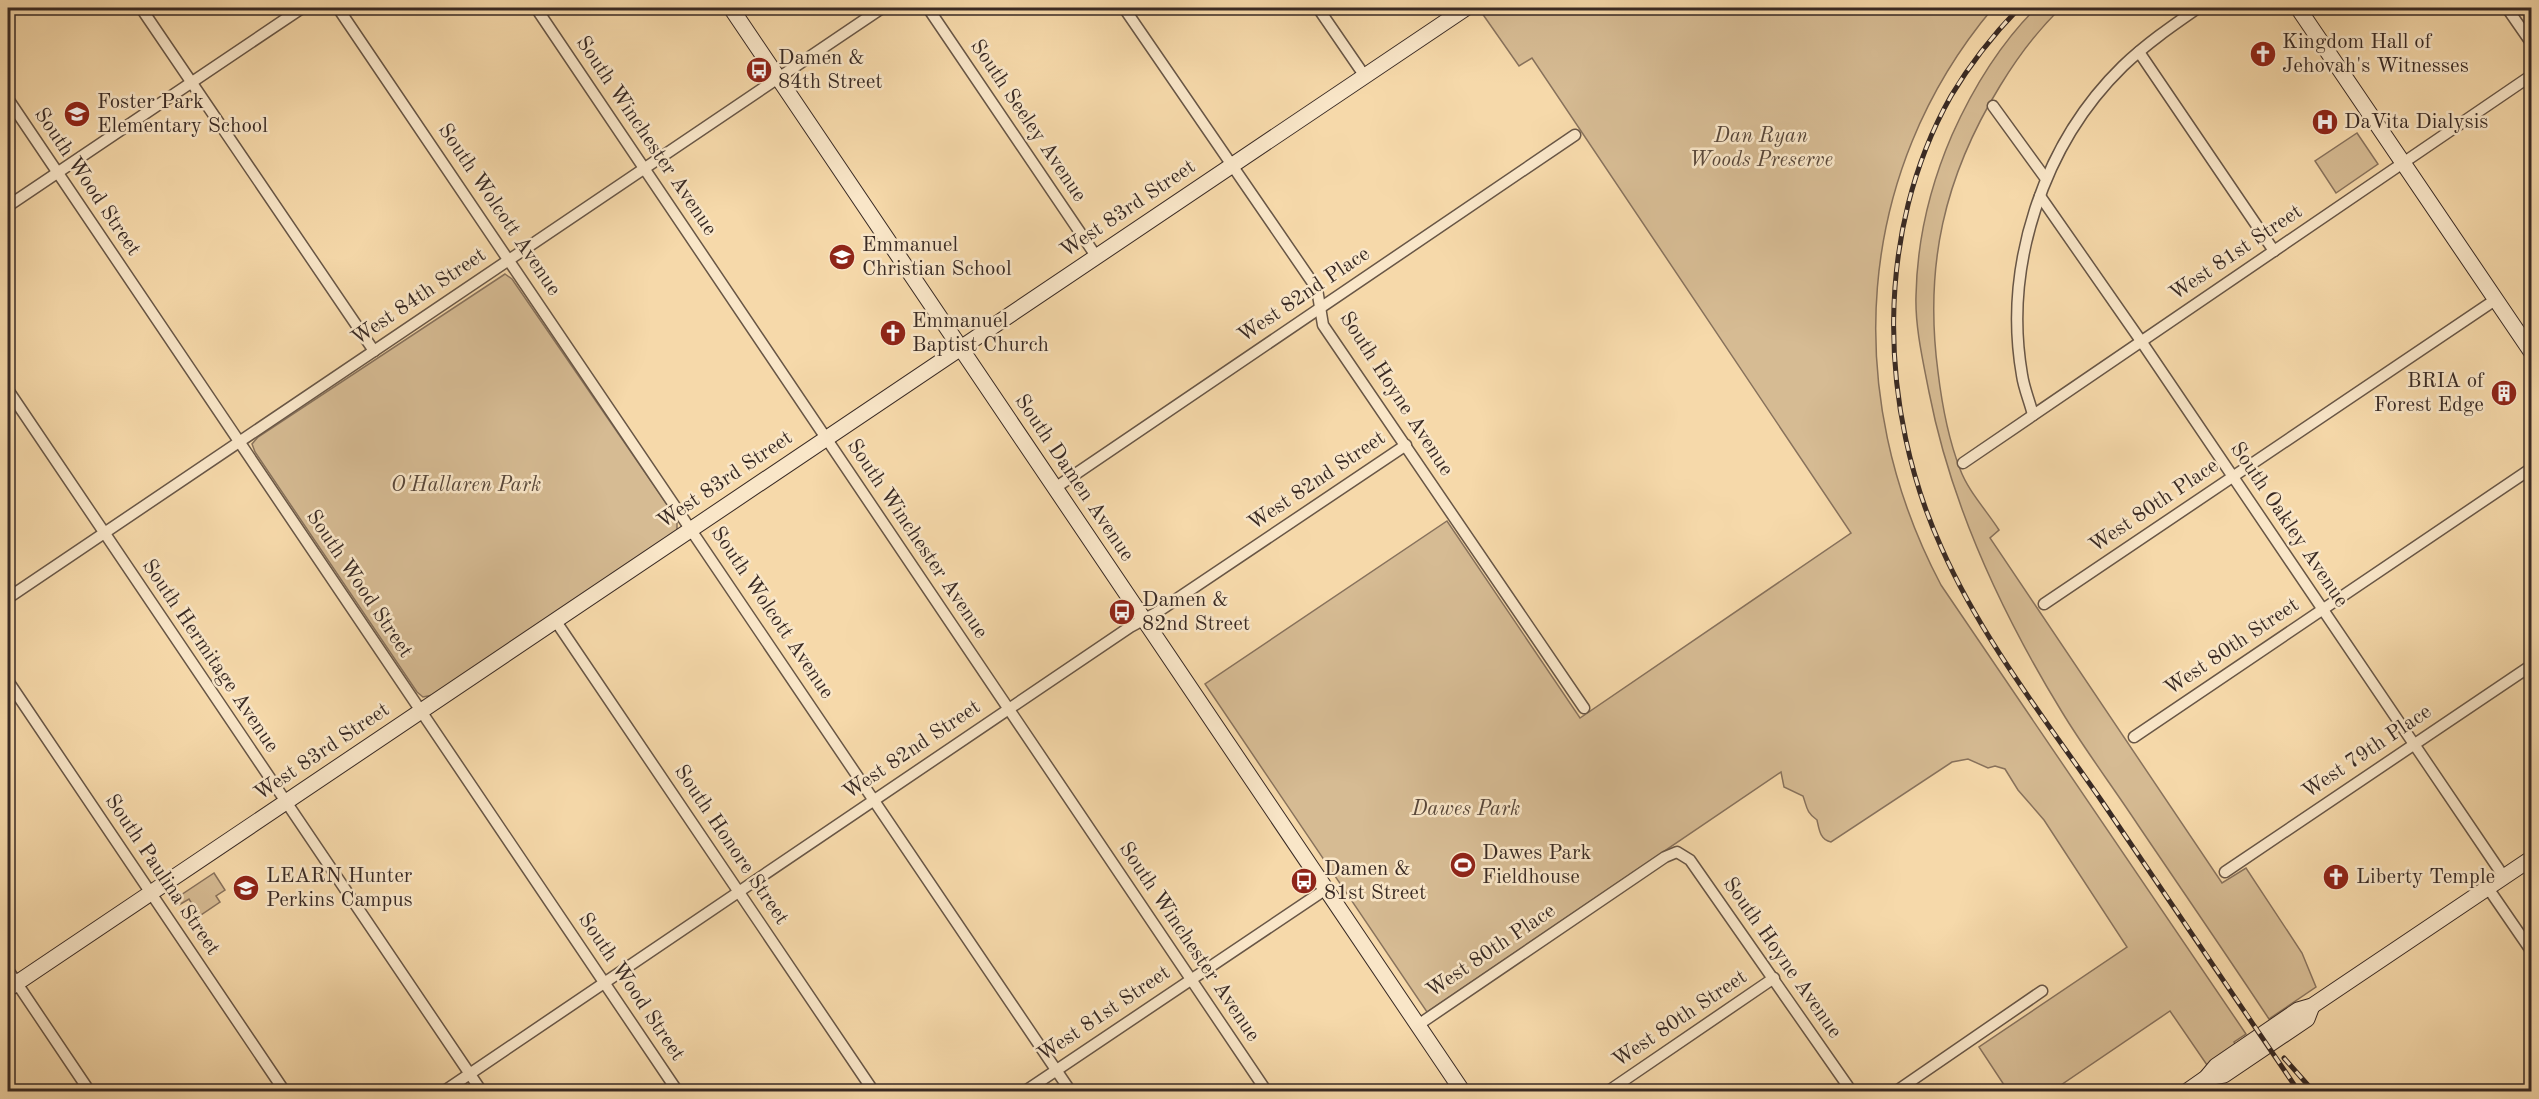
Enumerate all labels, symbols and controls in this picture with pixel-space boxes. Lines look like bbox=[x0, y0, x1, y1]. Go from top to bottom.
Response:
place label: Kingdom Hall of Jehovah's Witnesses bbox=[2282, 32, 2469, 77]
street label: South Winchester Avenue bbox=[571, 33, 721, 239]
street label: South Seeley Avenue bbox=[966, 36, 1090, 206]
church icon: Kingdom Hall of Jehovah's Witnesses bbox=[2248, 39, 2278, 69]
place label: Damen & 84th Street bbox=[778, 48, 883, 93]
bus stop icon: Damen & 84th Street bbox=[744, 55, 774, 85]
place label: Foster Park Elementary School bbox=[97, 92, 268, 137]
school or university icon: Foster Park Elementary School bbox=[62, 99, 92, 129]
street label: South Wood Street bbox=[30, 104, 144, 260]
hospital icon: DaVita Dialysis bbox=[2310, 107, 2340, 137]
place label: DaVita Dialysis bbox=[2344, 112, 2488, 133]
street label: South Wolcott Avenue bbox=[434, 120, 564, 300]
park label: Dan Ryan Woods Preserve bbox=[1689, 126, 1833, 171]
street label: West 83rd Street bbox=[1057, 156, 1199, 262]
street label: West 81st Street bbox=[2166, 201, 2306, 305]
place label: Emmanuel Christian School bbox=[862, 235, 1012, 280]
school or university icon: Emmanuel Christian School bbox=[827, 242, 857, 272]
street label: West 82nd Place bbox=[1234, 243, 1374, 347]
street label: West 84th Street bbox=[348, 244, 490, 350]
street label: South Hoyne Avenue bbox=[1335, 308, 1457, 480]
place label: Emmanuel Baptist Church bbox=[912, 311, 1049, 356]
church icon: Emmanuel Baptist Church bbox=[878, 318, 908, 348]
place label: BRIA of Forest Edge bbox=[2374, 371, 2485, 416]
building icon: BRIA of Forest Edge bbox=[2489, 378, 2519, 408]
street label: South Damen Avenue bbox=[1010, 391, 1138, 565]
street label: West 83rd Street bbox=[654, 427, 796, 533]
street label: West 82nd Street bbox=[1245, 427, 1389, 535]
street label: South Winchester Avenue bbox=[842, 436, 992, 642]
street label: South Oakley Avenue bbox=[2226, 439, 2352, 611]
street label: West 80th Place bbox=[2086, 455, 2222, 557]
park label: O'Hallaren Park bbox=[391, 475, 541, 496]
street label: South Wood Street bbox=[302, 506, 416, 662]
street label: South Wolcott Avenue bbox=[707, 523, 837, 703]
street label: South Hermitage Avenue bbox=[138, 556, 282, 756]
place label: Damen & 82nd Street bbox=[1142, 590, 1250, 635]
street label: West 80th Street bbox=[2161, 594, 2303, 700]
bus stop icon: Damen & 82nd Street bbox=[1107, 597, 1137, 627]
street label: West 82nd Street bbox=[840, 696, 984, 804]
street label: West 83rd Street bbox=[251, 699, 393, 805]
street label: West 79th Place bbox=[2299, 701, 2435, 803]
street label: South Honore Street bbox=[670, 761, 792, 929]
street label: South Paulina Street bbox=[100, 791, 224, 959]
park label: Dawes Park bbox=[1411, 799, 1520, 820]
street label: South Winchester Avenue bbox=[1114, 839, 1264, 1045]
place label: Dawes Park Fieldhouse bbox=[1482, 843, 1592, 888]
sports icon: Dawes Park Fieldhouse bbox=[1448, 850, 1478, 880]
place label: Damen & 81st Street bbox=[1324, 859, 1426, 904]
church icon: Liberty Temple bbox=[2321, 862, 2351, 892]
place label: LEARN Hunter Perkins Campus bbox=[266, 866, 413, 911]
bus stop icon: Damen & 81st Street bbox=[1289, 866, 1319, 896]
place label: Liberty Temple bbox=[2356, 867, 2495, 888]
school or university icon: LEARN Hunter Perkins Campus bbox=[231, 873, 261, 903]
street label: South Hoyne Avenue bbox=[1719, 874, 1845, 1042]
street label: West 80th Place bbox=[1423, 900, 1559, 1002]
street label: South Wood Street bbox=[574, 909, 688, 1065]
street label: West 81st Street bbox=[1034, 962, 1174, 1066]
street label: West 80th Street bbox=[1609, 966, 1751, 1072]

